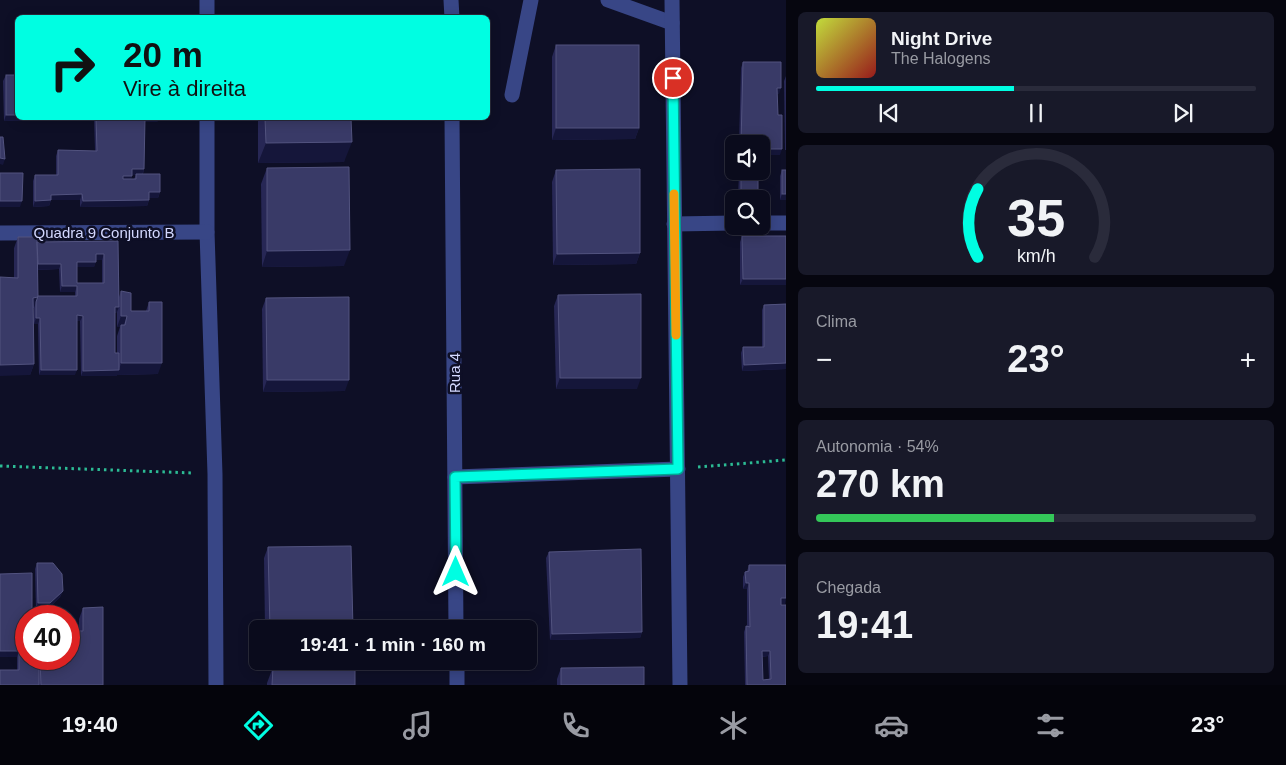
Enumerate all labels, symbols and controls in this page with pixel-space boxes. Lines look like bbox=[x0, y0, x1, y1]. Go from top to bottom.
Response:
text: Night Drive bbox=[891, 28, 992, 49]
icon: right bbox=[40, 35, 105, 100]
text: 20 m bbox=[123, 35, 203, 74]
text: The Halogens bbox=[891, 50, 991, 67]
pin bbox=[652, 57, 694, 99]
icon: arrive bbox=[659, 64, 687, 92]
text: Vire à direita bbox=[123, 76, 246, 101]
icon: previous bbox=[875, 99, 903, 127]
icon: pause bbox=[1022, 99, 1050, 127]
icon: next bbox=[1169, 99, 1197, 127]
map controls bbox=[725, 135, 770, 235]
button: sound bbox=[725, 135, 770, 180]
text: 35 bbox=[1007, 189, 1065, 247]
button: search bbox=[725, 190, 770, 235]
street label: Quadra 9 Conjunto B bbox=[34, 224, 174, 241]
text: km/h bbox=[1017, 246, 1055, 266]
text: Clima bbox=[816, 313, 857, 330]
text: 23° bbox=[1007, 338, 1065, 380]
text: − bbox=[816, 344, 832, 375]
text: + bbox=[1240, 344, 1256, 375]
street label: Rua 4 bbox=[446, 353, 463, 393]
text: Autonomia · 54% bbox=[816, 438, 939, 455]
text: 270 km bbox=[816, 463, 945, 505]
position arrow bbox=[429, 545, 481, 597]
text: Chegada bbox=[816, 579, 881, 596]
text: 19:41 bbox=[816, 604, 913, 646]
speed limit sign: 40 bbox=[15, 605, 80, 670]
text: 19:41 · 1 min · 160 m bbox=[300, 634, 486, 655]
icon: directions bbox=[241, 708, 276, 743]
icon: music bbox=[400, 708, 435, 743]
icon: phone bbox=[558, 708, 593, 743]
icon: climate bbox=[716, 708, 751, 743]
icon: car bbox=[874, 708, 909, 743]
icon: filters bbox=[1033, 708, 1068, 743]
text: 19:40 bbox=[62, 712, 118, 737]
text: 23° bbox=[1191, 712, 1224, 737]

